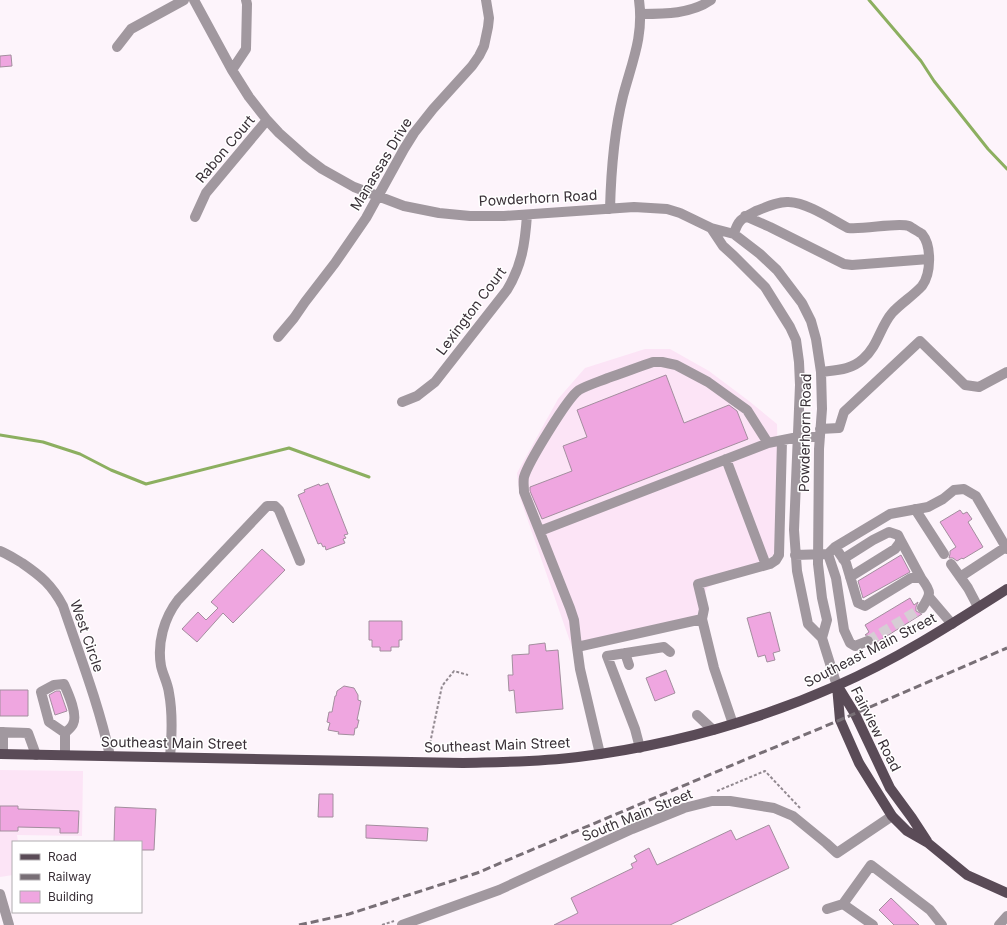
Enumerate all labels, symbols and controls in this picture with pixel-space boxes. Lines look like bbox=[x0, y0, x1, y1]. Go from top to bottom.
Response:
street label: Rabon Court bbox=[191, 111, 258, 186]
street label: Manassas Drive bbox=[346, 114, 415, 213]
street label: Powderhorn Road bbox=[478, 186, 598, 209]
street label: Lexington Court bbox=[432, 263, 509, 358]
street label: Powderhorn Road bbox=[795, 374, 814, 492]
street label: West Circle bbox=[67, 597, 108, 674]
street label: Southeast Main Street bbox=[801, 609, 939, 690]
street label: Fairview Road bbox=[848, 683, 905, 774]
street label: Southeast Main Street bbox=[101, 733, 248, 752]
street label: Southeast Main Street bbox=[424, 733, 571, 756]
street label: South Main Street bbox=[579, 784, 695, 845]
legend bbox=[12, 841, 142, 913]
text: Road bbox=[48, 849, 77, 864]
text: Railway bbox=[48, 869, 92, 884]
text: Building bbox=[48, 889, 93, 904]

